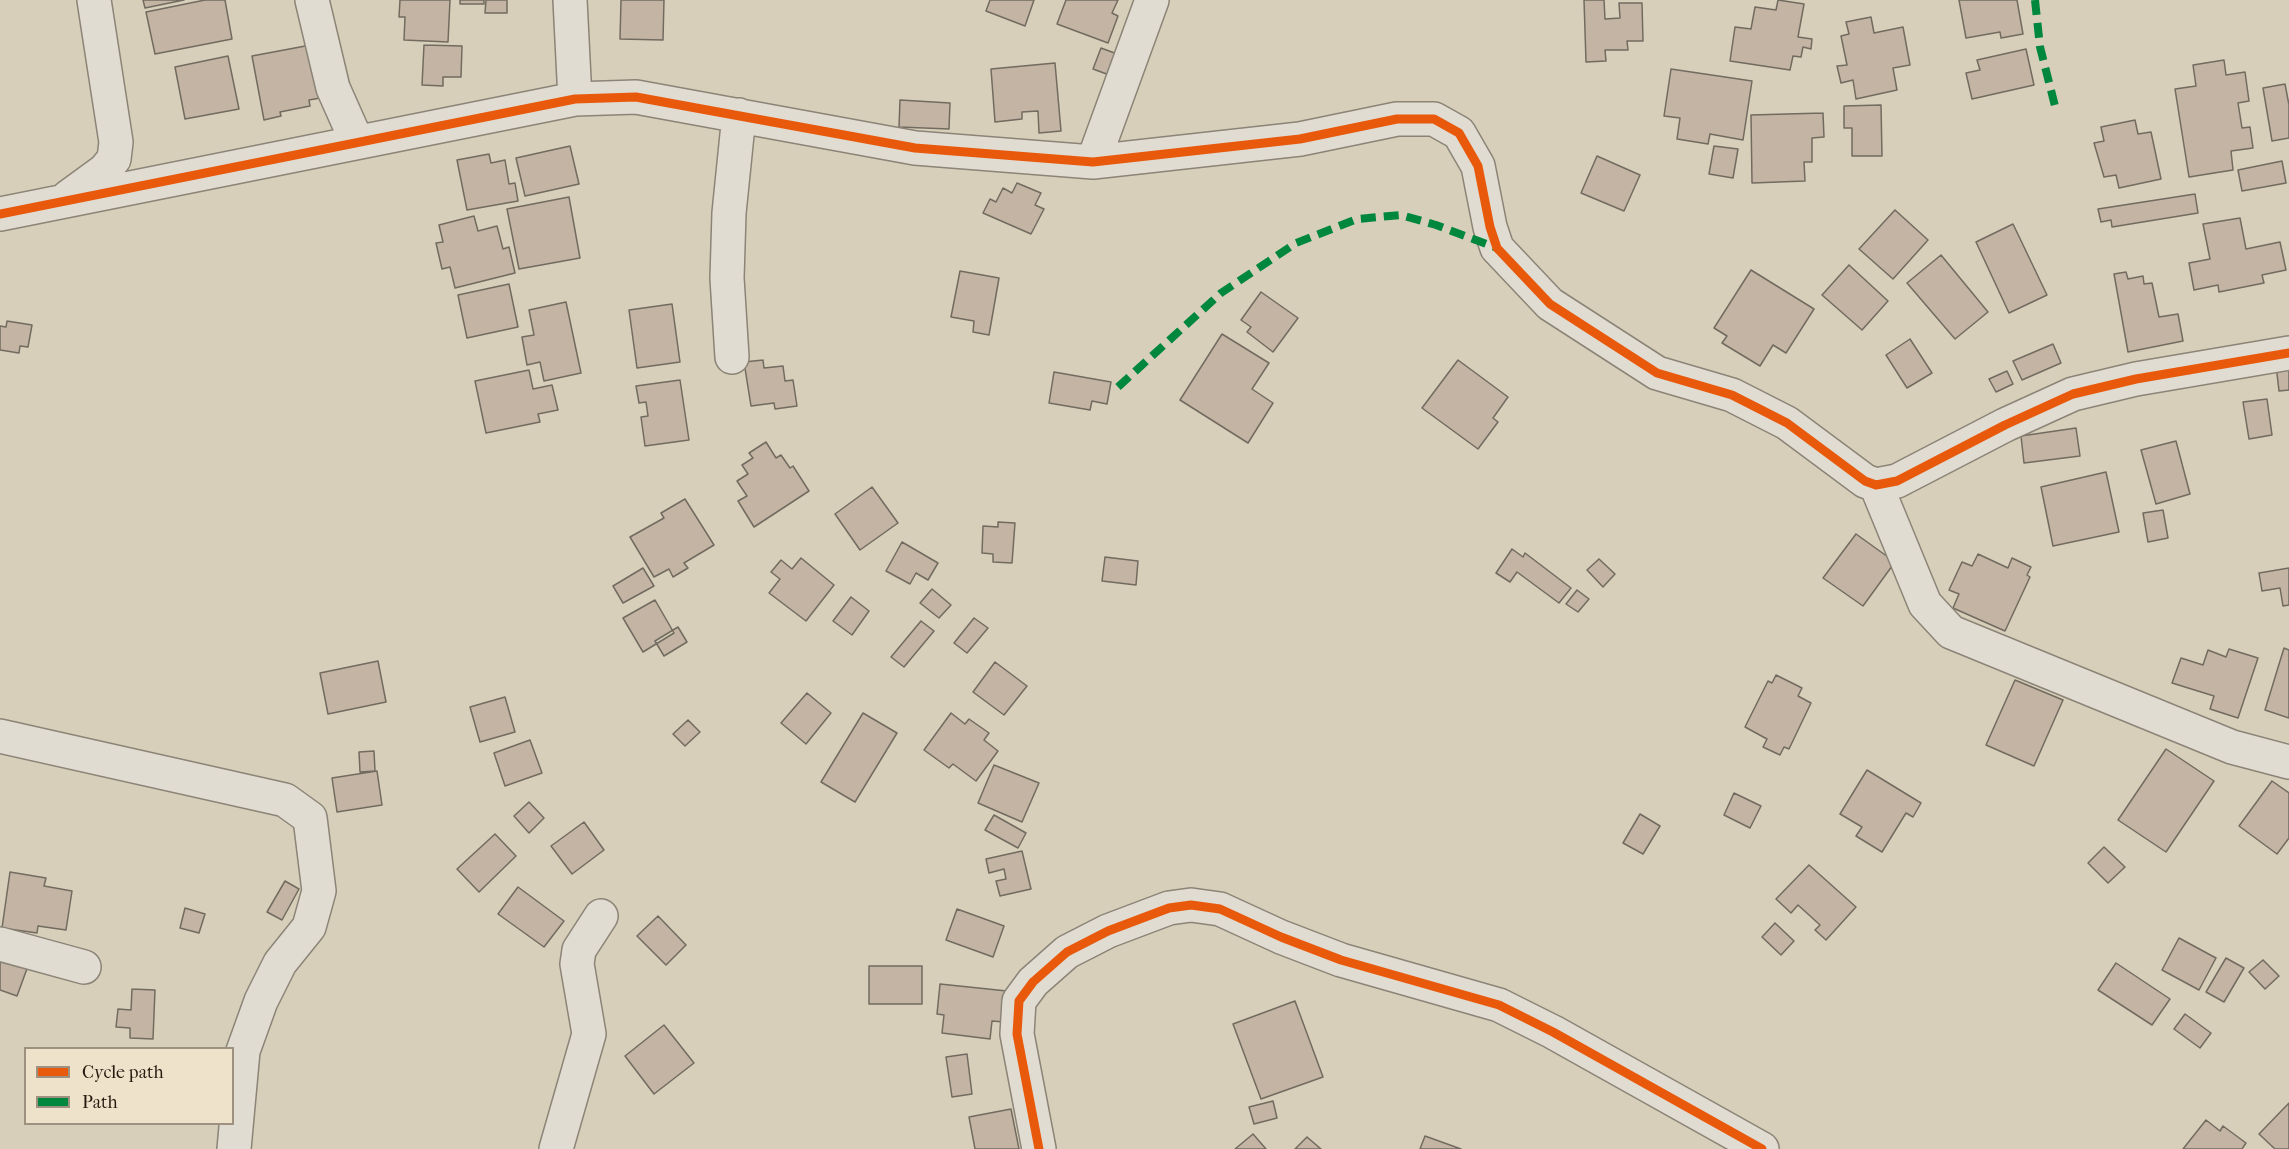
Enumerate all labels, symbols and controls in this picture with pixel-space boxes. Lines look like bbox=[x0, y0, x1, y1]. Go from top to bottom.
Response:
legend bbox=[24, 1047, 234, 1125]
text: Cycle path bbox=[82, 1062, 163, 1083]
text: Path bbox=[82, 1092, 118, 1113]

